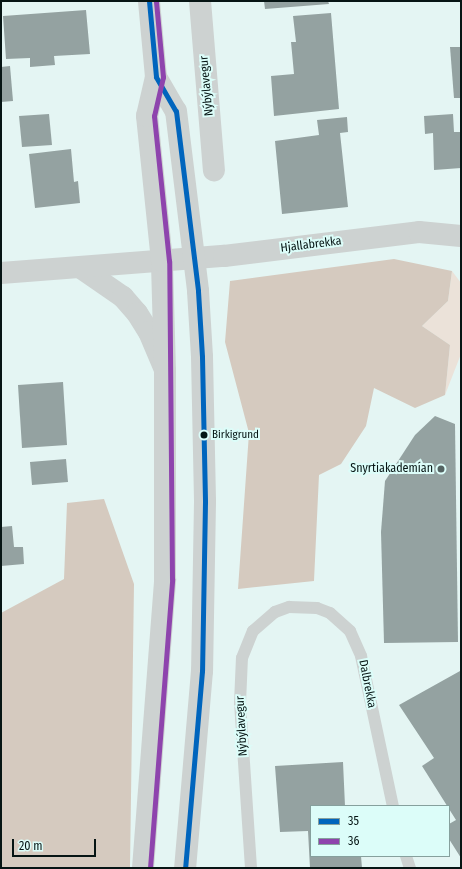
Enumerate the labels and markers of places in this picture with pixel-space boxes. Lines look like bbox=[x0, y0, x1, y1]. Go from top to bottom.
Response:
place label: Birkigrund bbox=[212, 428, 259, 442]
marker: Birkigrund bbox=[199, 430, 209, 440]
place label: Snyrtiakademían bbox=[350, 462, 433, 476]
marker: Snyrtiakademían bbox=[436, 464, 446, 474]

